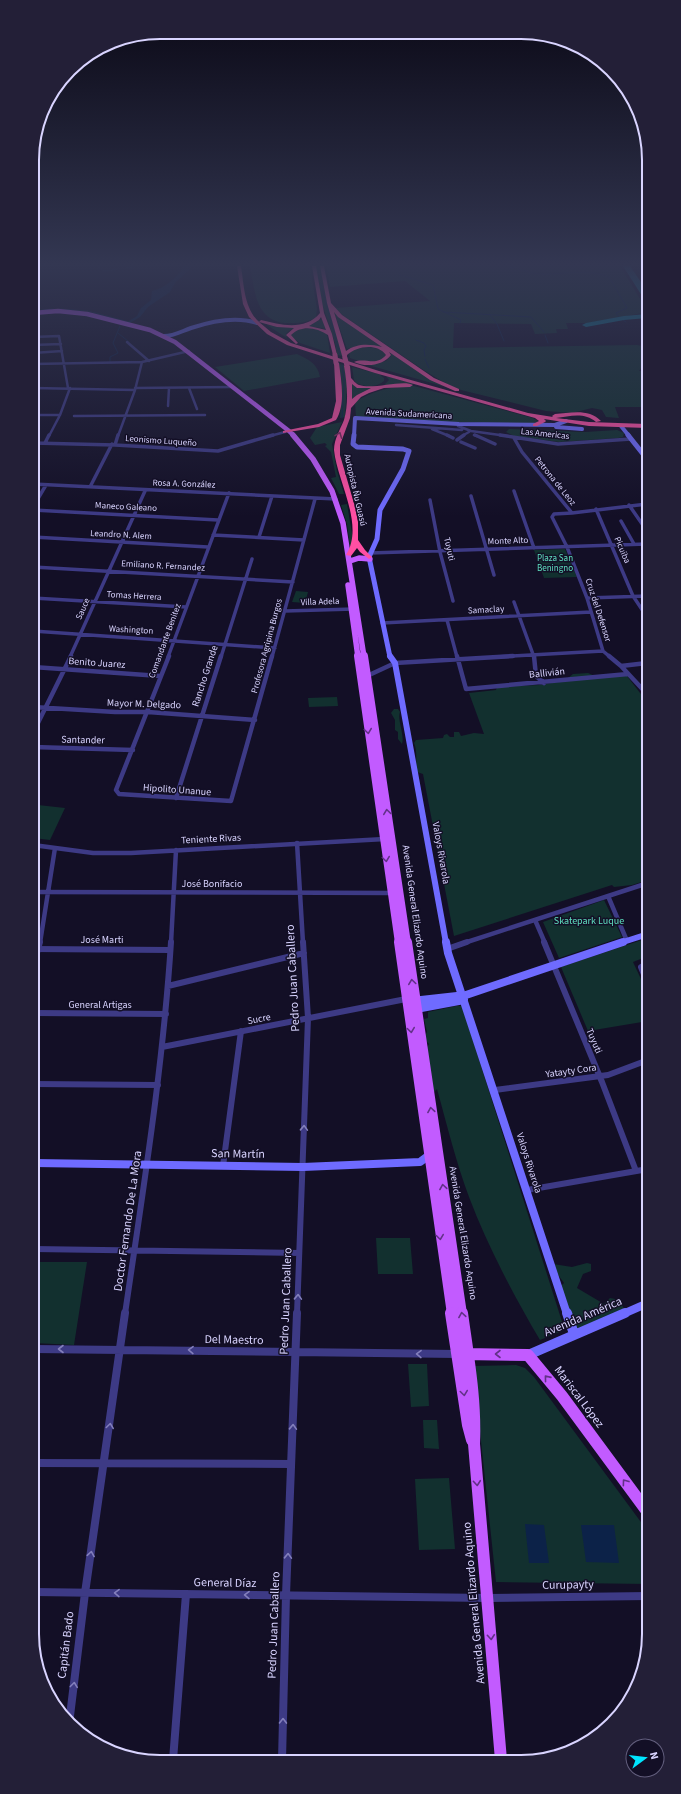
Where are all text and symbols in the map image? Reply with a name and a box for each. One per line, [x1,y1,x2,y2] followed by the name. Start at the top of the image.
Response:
[366,405,452,423] street label: Avenida Sudamericana
[520,425,570,443] street label: Las Americas
[125,432,197,450] street label: Leonismo Luqueño
[335,432,343,439] one-way arrow
[340,453,370,527] street label: Autopista Ñu Guasú
[531,454,579,509] street label: Petrona de Leoz
[152,476,216,492] street label: Rosa A. González
[95,499,157,515] street label: Maneco Galeano
[90,527,152,543] street label: Leandro N. Alem
[488,534,529,548] street label: Monte Alto
[611,535,633,565] street label: Picuiba
[440,536,458,562] street label: Tuyuti
[537,552,573,575] park label: Plaza San Beningno
[121,557,205,575] street label: Emiliano R. Fernandez
[582,577,615,644] street label: Cruz del Defensor
[106,588,162,604] street label: Tomas Herrera
[300,595,340,609] street label: Villa Adela
[72,596,94,622] street label: Sauce
[248,597,286,695] street label: Profesora Agripina Burgos
[145,602,185,680] street label: Comandante Benitez
[467,603,505,617] street label: Samaclay
[108,622,154,638] street label: Washington
[188,643,222,709] street label: Rancho Grande
[68,654,126,672] street label: Benito Juarez
[528,664,566,682] street label: Ballivián
[107,696,181,712] street label: Mayor M. Delgado
[363,728,372,734] one-way arrow
[61,733,105,747] street label: Santander
[142,781,212,799] street label: Hipolito Unanue
[383,808,392,815] one-way arrow
[429,821,453,885] street label: Valoys Rivarola
[181,830,241,848] street label: Teniente Rivas
[399,844,431,980] street label: Avenida General Elizardo Aquino
[381,856,390,862] one-way arrow
[182,877,242,891] street label: José Bonifacio
[554,914,624,928] park label: Skatepark Luque
[282,924,304,1032] street label: Pedro Juan Caballero
[81,933,123,947] street label: José Marti
[408,979,417,985] one-way arrow
[68,998,132,1012] street label: General Artigas
[246,1010,272,1028] street label: Sucre
[582,1026,606,1056] street label: Tuyuti
[406,1027,415,1033] one-way arrow
[544,1060,597,1082] street label: Yatayty Cora
[427,1107,436,1113] one-way arrow
[300,1125,309,1131] one-way arrow
[513,1131,545,1195] street label: Valoys Rivarola
[211,1145,265,1163] street label: San Martín
[110,1150,146,1292] street label: Doctor Fernando De La Mora
[446,1165,480,1301] street label: Avenida General Elizardo Aquino
[439,1184,448,1190] one-way arrow
[435,1234,444,1240] one-way arrow
[276,1247,296,1355] street label: Pedro Juan Caballero
[541,1293,625,1341] street label: Avenida América
[293,1294,302,1300] one-way arrow
[458,1312,467,1318] one-way arrow
[204,1331,264,1349] street label: Del Maestro
[58,1345,64,1353] one-way arrow
[188,1346,194,1354] one-way arrow
[416,1350,422,1358] one-way arrow
[495,1350,501,1358] one-way arrow
[550,1362,608,1432] street label: Mariscal López
[545,1376,552,1383] one-way arrow
[459,1390,468,1396] one-way arrow
[105,1423,114,1429] one-way arrow
[289,1424,297,1430] one-way arrow
[473,1480,482,1486] one-way arrow
[623,1480,630,1487] one-way arrow
[458,1521,490,1685] street label: Avenida General Elizardo Aquino
[86,1551,95,1558] one-way arrow
[283,1553,292,1559] one-way arrow
[264,1571,284,1679] street label: Pedro Juan Caballero
[193,1574,257,1592] street label: General Díaz
[542,1576,594,1594] street label: Curupayty
[114,1589,120,1597] one-way arrow
[244,1591,250,1599] one-way arrow
[53,1610,79,1680] street label: Capitán Bado
[486,1634,495,1640] one-way arrow
[69,1682,78,1688] one-way arrow
[279,1718,287,1724] one-way arrow
[625,1738,665,1778] north arrow
[646,1750,662,1761] text: N

